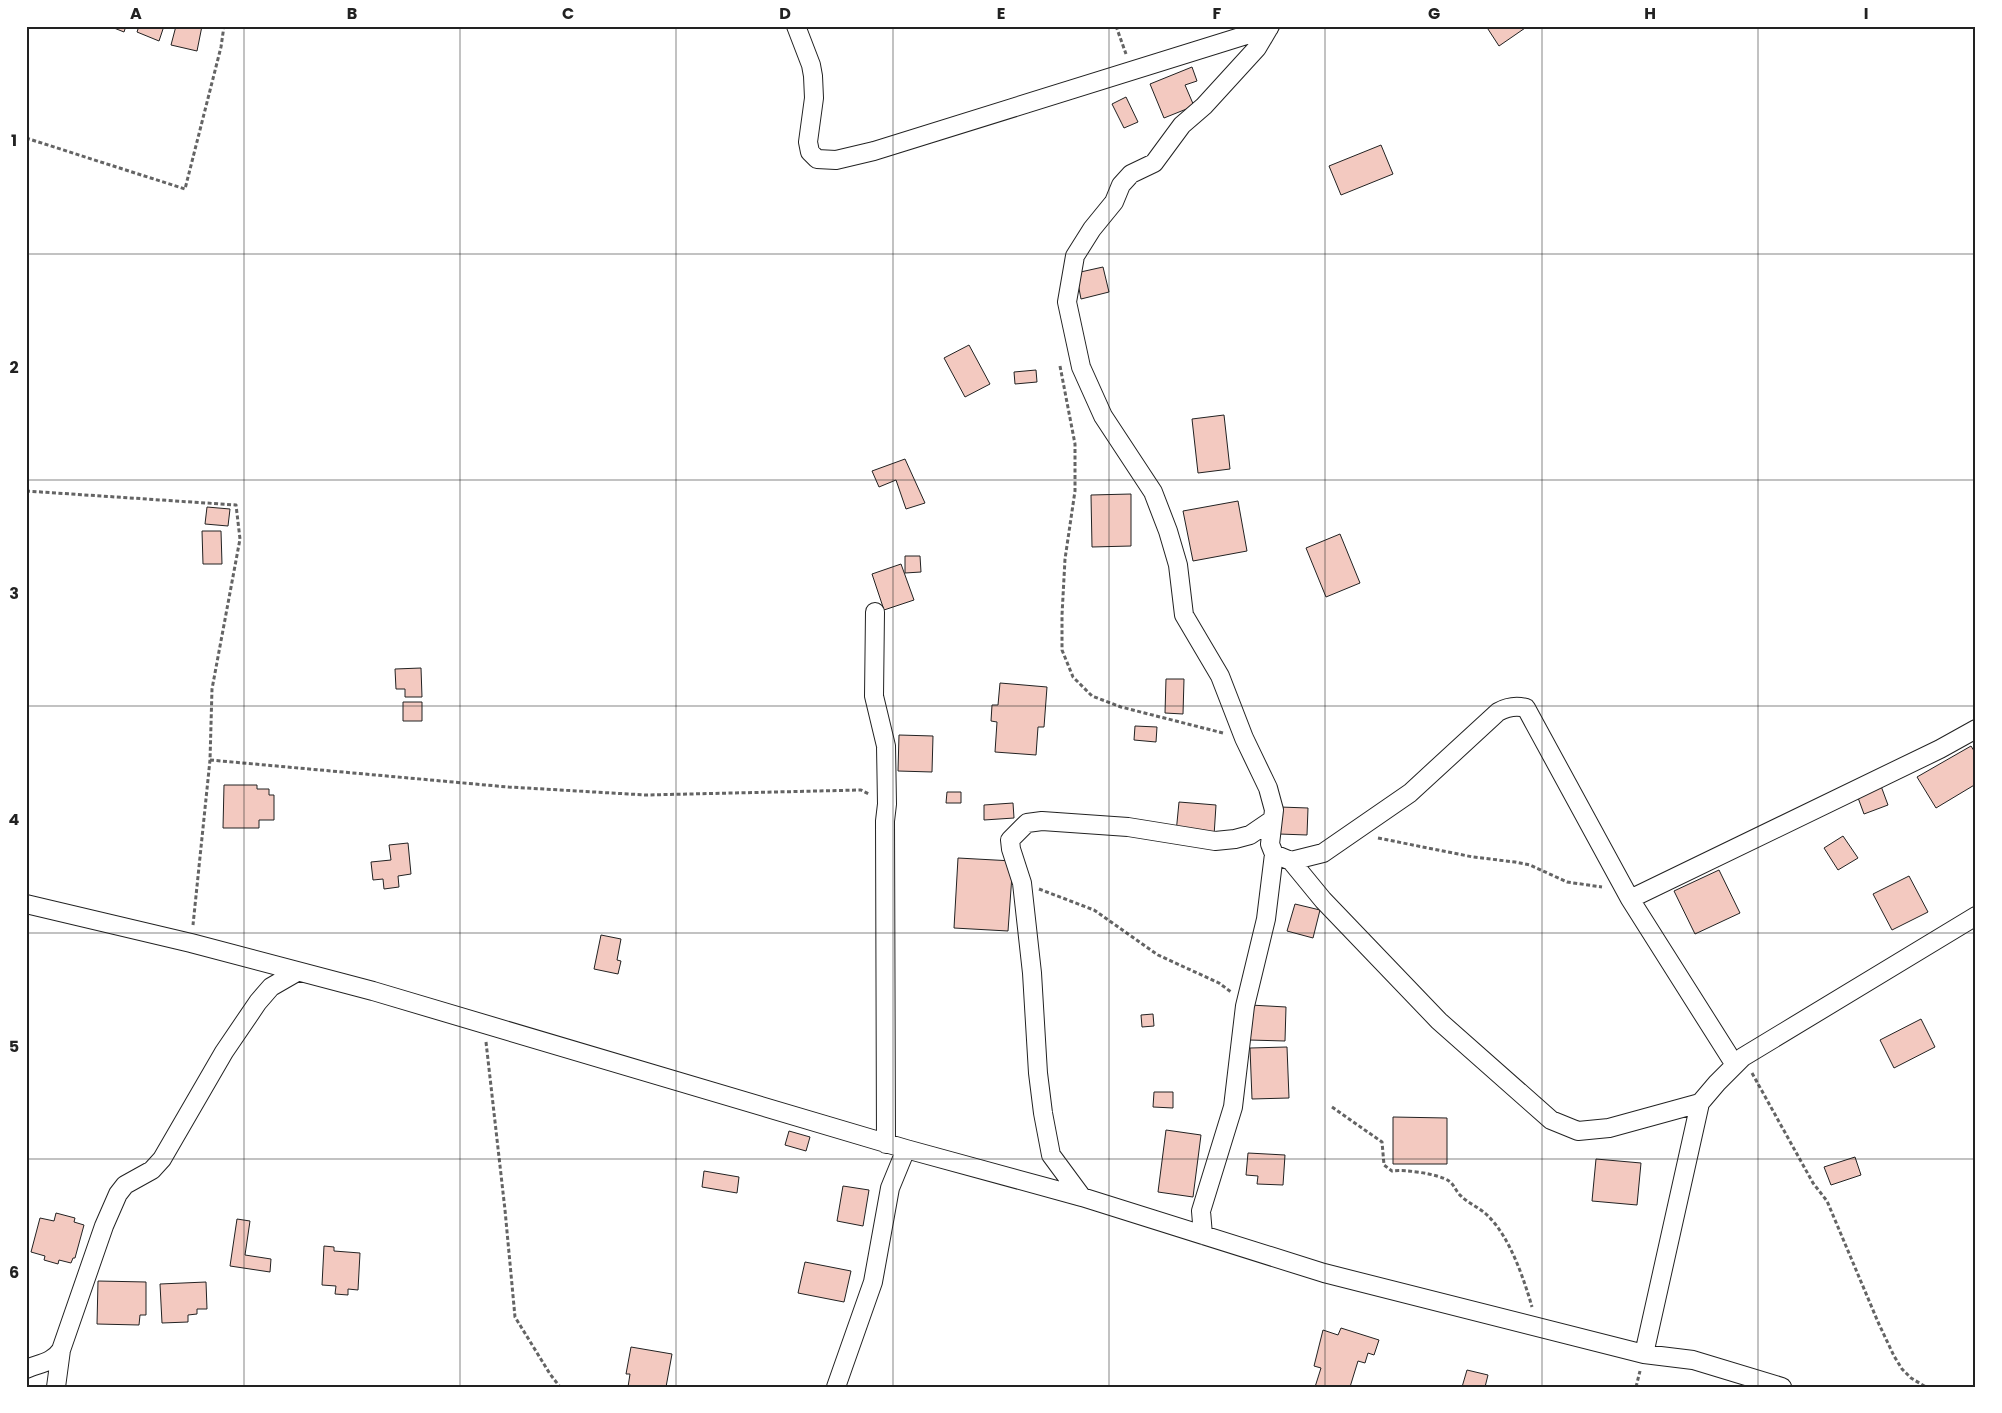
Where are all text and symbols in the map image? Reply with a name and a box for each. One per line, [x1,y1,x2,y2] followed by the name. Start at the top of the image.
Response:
[130,2,142,25] text: A
[347,2,357,25] text: B
[562,2,574,25] text: C
[779,2,791,25] text: D
[997,2,1005,25] text: E
[1213,2,1222,25] text: F
[1428,2,1440,25] text: G
[1644,2,1656,25] text: H
[1864,2,1868,25] text: I
[11,129,17,152] text: 1
[9,356,19,379] text: 2
[9,582,19,605] text: 3
[9,808,20,831] text: 4
[9,1035,19,1058] text: 5
[9,1261,19,1284] text: 6

